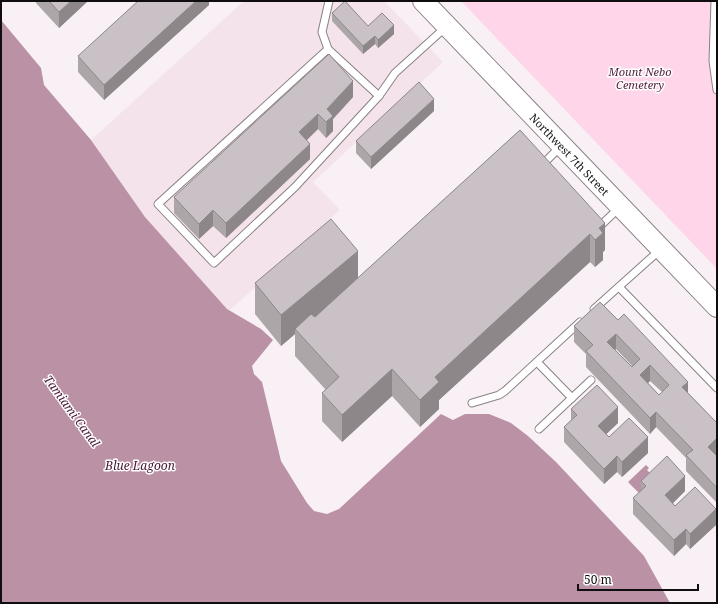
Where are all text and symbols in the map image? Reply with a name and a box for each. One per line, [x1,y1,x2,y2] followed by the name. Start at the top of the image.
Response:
[607,64,672,92] park label: Mount Nebo Cemetery
[527,110,613,198] street label: Northwest 7th Street
[40,372,104,451] water label: Tamiami Canal
[104,457,175,474] water label: Blue Lagoon
[578,566,698,592] scale bar
[584,571,612,588] text: 50 m

